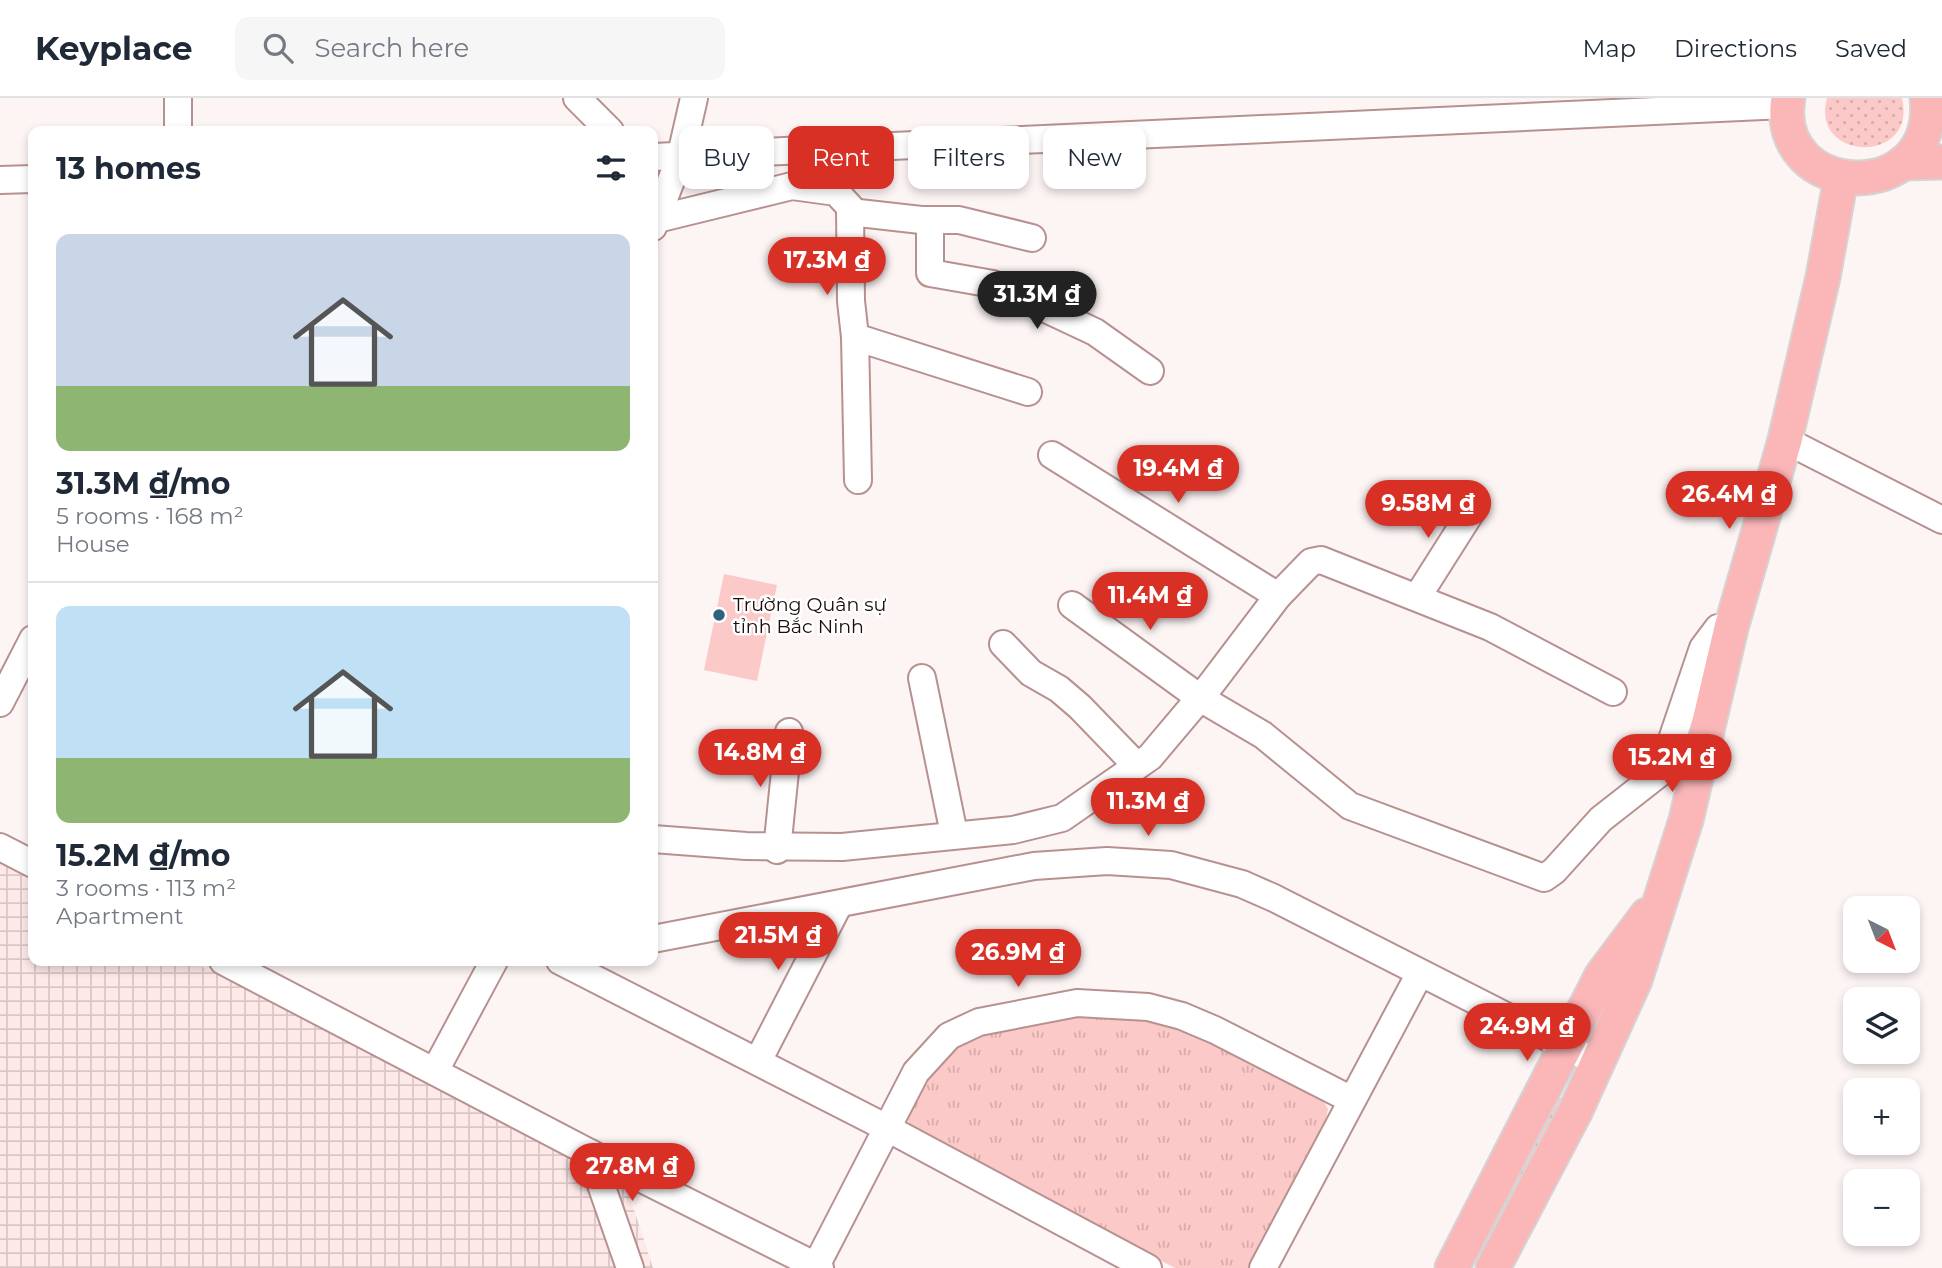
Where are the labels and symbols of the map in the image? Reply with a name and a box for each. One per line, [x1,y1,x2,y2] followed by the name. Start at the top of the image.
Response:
[762,238,892,297] pin: 17.3M ₫
[972,272,1102,331] pin: 31.3M ₫
[1113,446,1243,505] pin: 19.4M ₫
[1664,472,1794,531] pin: 26.4M ₫
[1363,480,1493,540] pin: 9.58M ₫
[1085,573,1215,632] pin: 11.4M ₫
[733,593,887,638] place label: Trường Quân sự tỉnh Bắc Ninh
[711,607,727,623] marker: Trường Quân sự tỉnh Bắc Ninh
[695,730,825,789] pin: 14.8M ₫
[1607,734,1737,794] pin: 15.2M ₫
[1083,778,1213,838] pin: 11.3M ₫
[1843,896,1920,973] north arrow
[713,912,843,972] pin: 21.5M ₫
[953,930,1083,989] pin: 26.9M ₫
[1462,1004,1592,1063] pin: 24.9M ₫
[567,1144,697,1203] pin: 27.8M ₫

